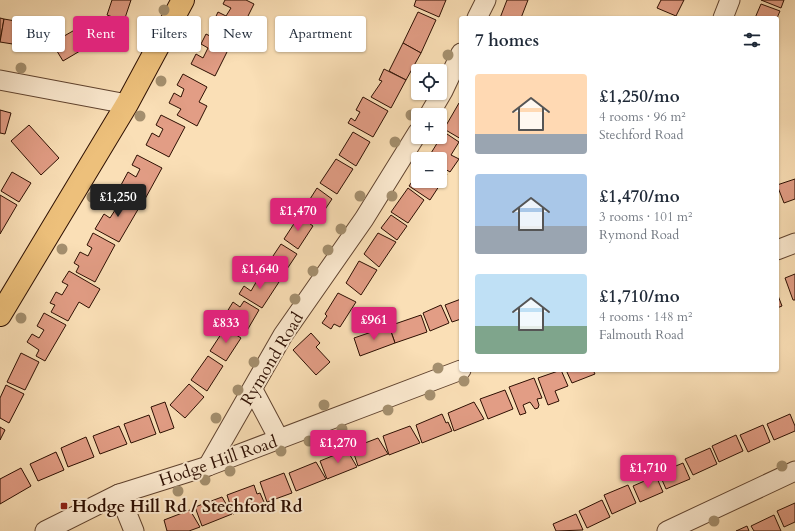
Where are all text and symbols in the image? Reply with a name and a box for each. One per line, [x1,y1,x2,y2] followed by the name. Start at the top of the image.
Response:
[12,16,65,52] chip: Buy
[73,16,129,52] chip: Rent
[137,16,201,52] chip: Filters
[209,16,267,52] chip: New
[275,16,366,52] chip: Apartment
[475,29,539,52] text: 7 homes
[741,29,763,51] icon: filters
[411,64,447,188] map controls
[411,64,447,100] button: locate
[599,85,680,108] text: £1,250/mo
[507,90,555,138] icon: home
[411,108,447,144] button: +
[599,108,686,126] text: 4 rooms · 96 m²
[599,126,683,144] text: Stechford Road
[411,152,447,188] button: −
[85,184,151,218] pin: £1,250
[599,185,680,208] text: £1,470/mo
[99,188,137,206] text: £1,250
[507,190,555,238] icon: home
[265,198,331,232] pin: £1,470
[279,202,317,220] text: £1,470
[599,208,692,226] text: 3 rooms · 101 m²
[599,226,679,244] text: Rymond Road
[227,256,293,290] pin: £1,640
[241,260,279,278] text: £1,640
[599,285,680,308] text: £1,710/mo
[507,290,555,338] icon: home
[350,307,398,341] pin: £961
[235,308,309,410] street label: Rymond Road
[599,308,692,326] text: 4 rooms · 148 m²
[202,310,250,344] pin: £833
[360,311,388,329] text: £961
[212,314,240,332] text: £833
[599,326,684,344] text: Falmouth Road
[156,430,280,492] street label: Hodge Hill Road
[305,430,371,464] pin: £1,270
[319,434,357,452] text: £1,270
[615,455,681,489] pin: £1,710
[629,459,667,477] text: £1,710
[72,495,303,518] place label: Hodge Hill Rd / Stechford Rd
[59,501,69,511] marker: Hodge Hill Rd / Stechford Rd

